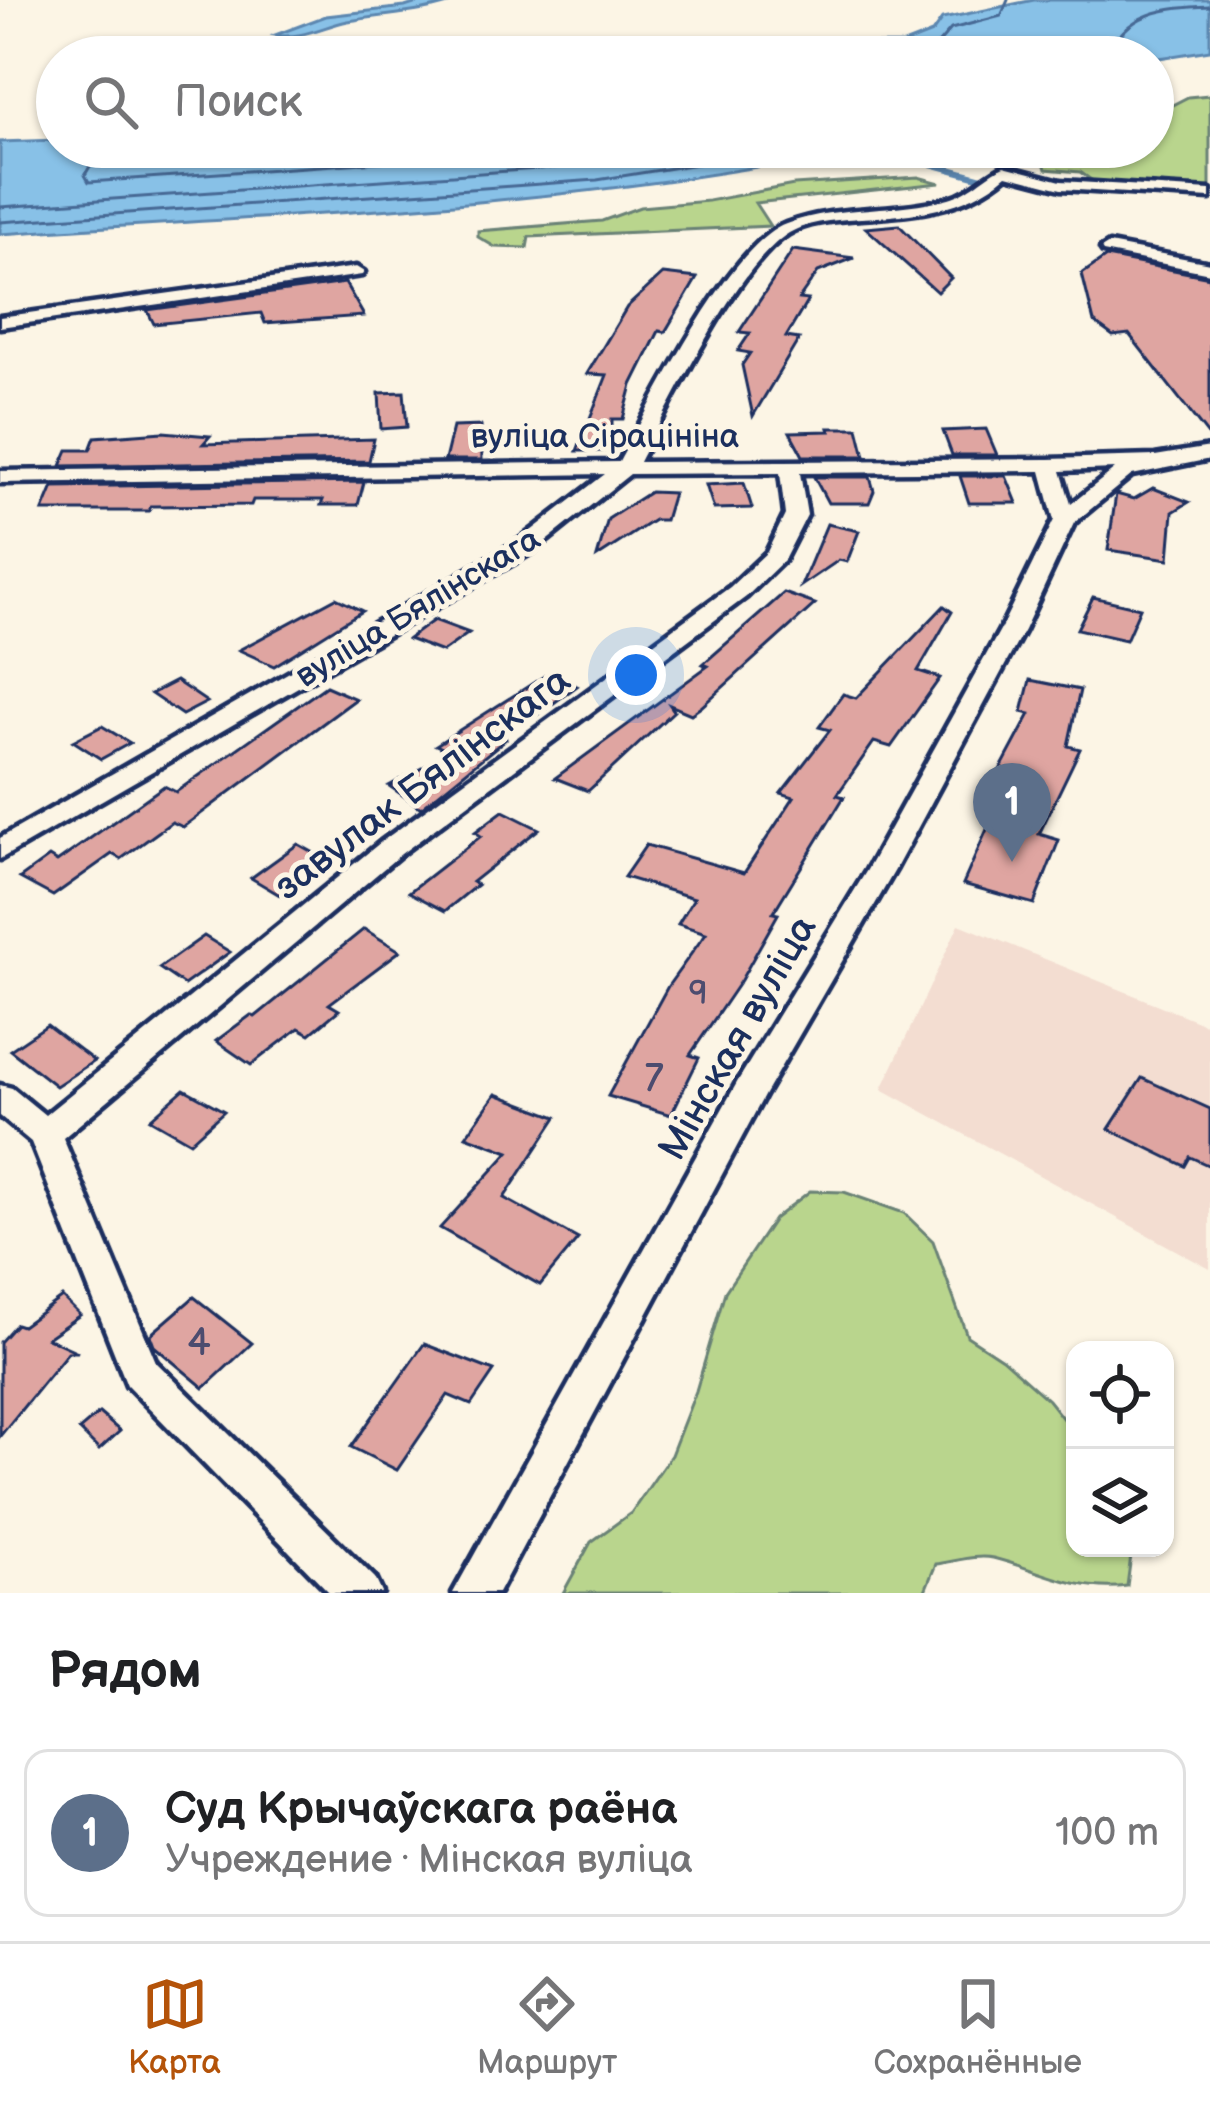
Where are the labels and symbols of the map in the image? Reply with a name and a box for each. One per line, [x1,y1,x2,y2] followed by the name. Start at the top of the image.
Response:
[471,417,739,457] street label: вуліца Сірацініна
[288,519,548,697] street label: вуліца Бялінскага
[606,645,666,705] your location
[265,657,580,911] street label: завулак Бялінскага
[973,763,1051,862] pin: 1
[649,907,827,1169] street label: Мінская вуліца
[688,974,708,1014] house number: 9
[644,1056,664,1103] house number: 7
[187,1320,211,1367] house number: 4

